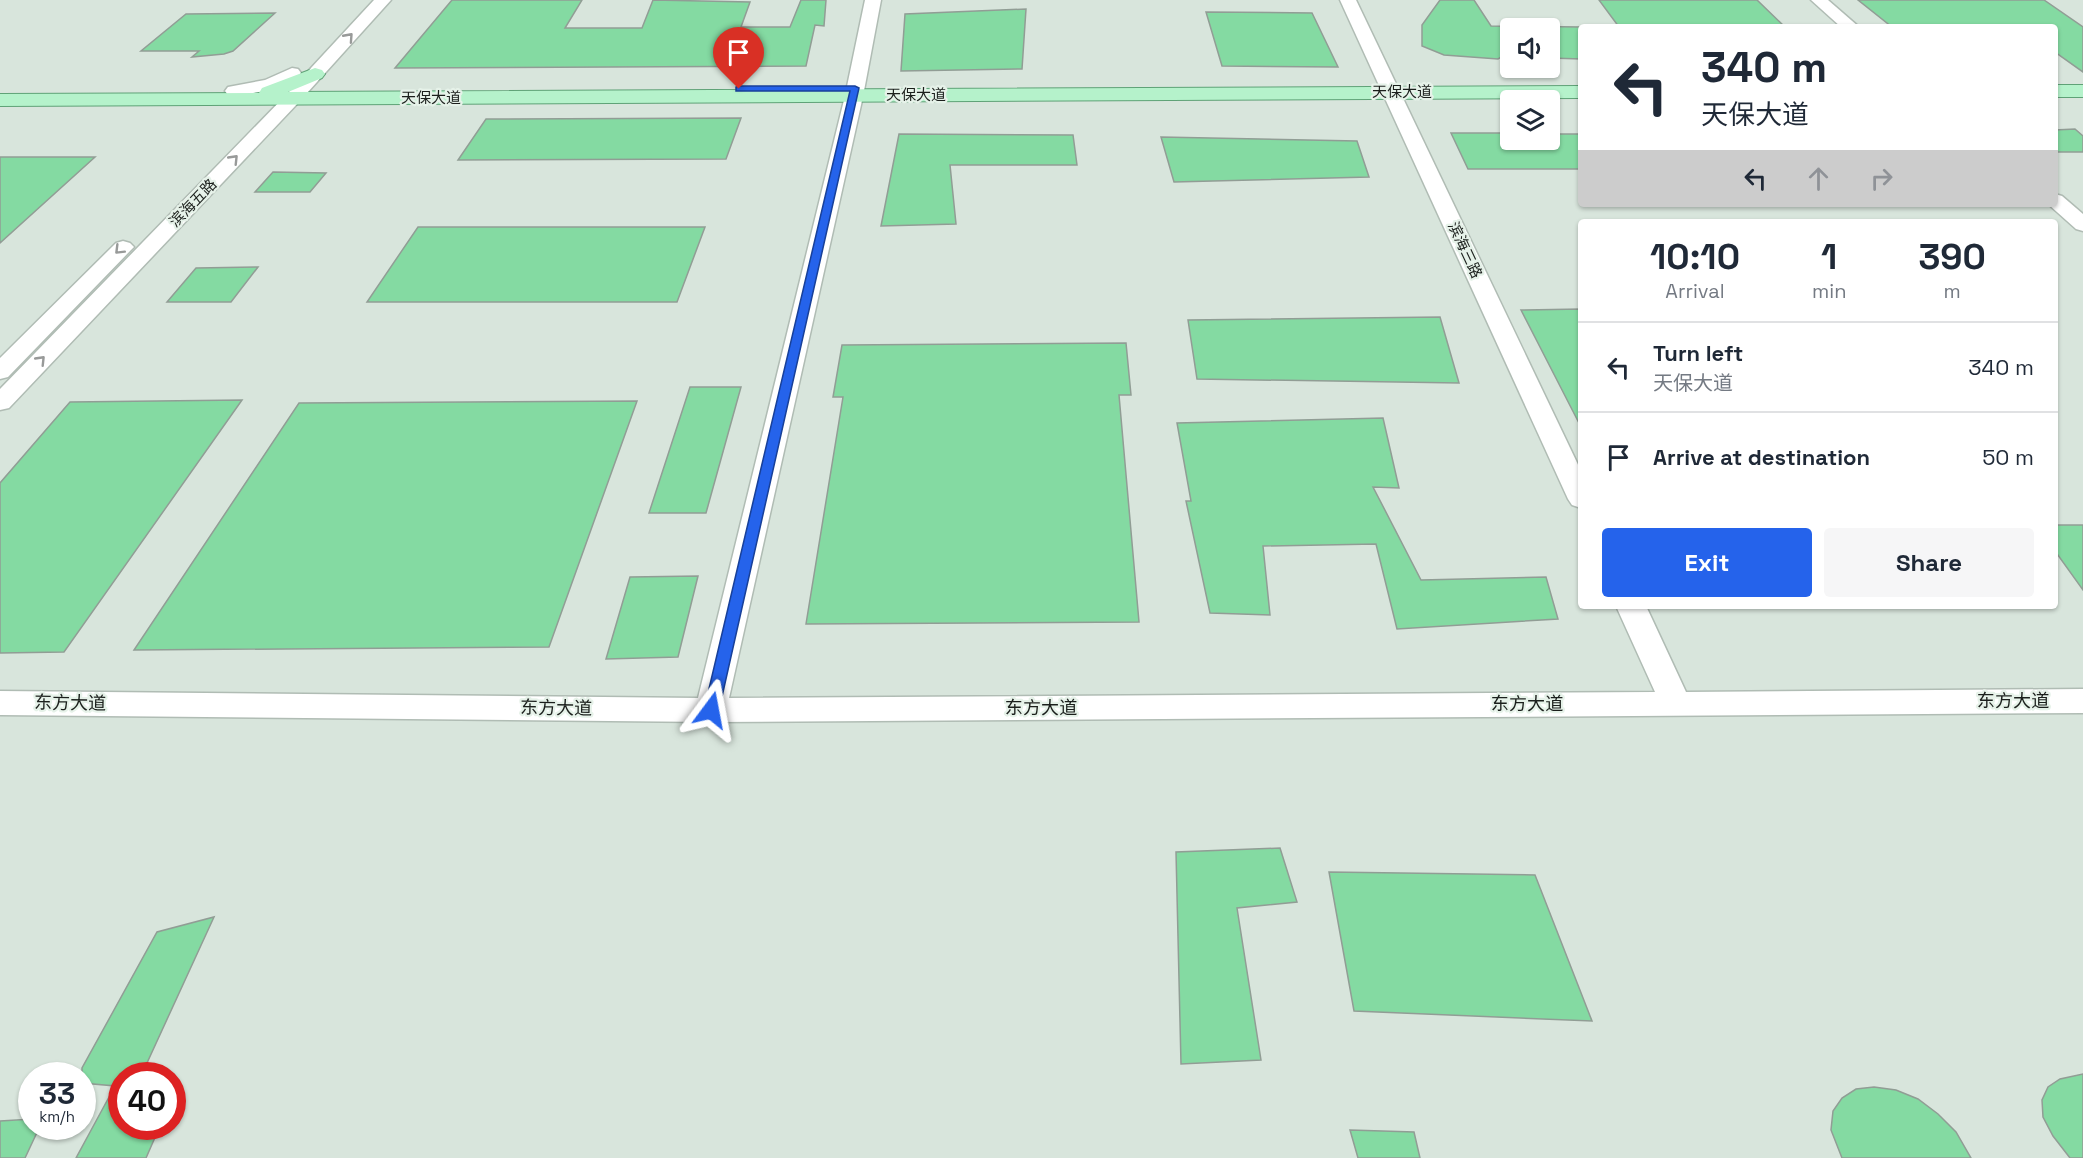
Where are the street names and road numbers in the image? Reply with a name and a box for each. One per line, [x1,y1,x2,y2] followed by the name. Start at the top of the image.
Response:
[1372,82,1432,101] street label: 天保大道
[886,85,946,104] street label: 天保大道
[401,88,461,107] street label: 天保大道
[165,174,220,231] street label: 滨海五路
[1444,219,1487,281] street label: 滨海三路
[1977,689,2049,712] street label: 东方大道
[34,690,106,715] street label: 东方大道
[1491,692,1563,715] street label: 东方大道
[520,695,592,720] street label: 东方大道
[1005,696,1077,719] street label: 东方大道

